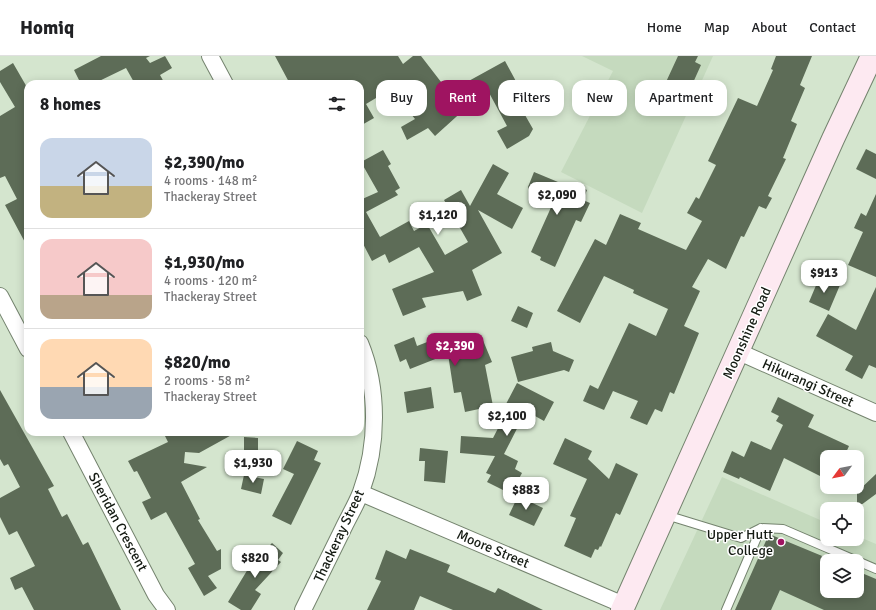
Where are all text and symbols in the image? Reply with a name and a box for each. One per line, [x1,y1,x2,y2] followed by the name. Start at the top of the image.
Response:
[20,16,74,40] text: Homiq
[647,19,682,36] text: Home
[704,19,729,36] text: Map
[751,19,787,36] text: About
[809,19,856,36] text: Contact
[376,80,427,116] chip: Buy
[435,80,490,116] chip: Rent
[498,80,564,116] chip: Filters
[572,80,627,116] chip: New
[635,80,727,116] chip: Apartment
[326,93,348,115] icon: filters
[40,94,101,115] text: 8 homes
[164,152,244,173] text: $2,390/mo
[72,154,120,202] icon: home
[164,173,257,189] text: 4 rooms · 148 m²
[524,182,590,216] pin: $2,090
[538,187,576,203] text: $2,090
[164,189,257,205] text: Thackeray Street
[405,202,471,236] pin: $1,120
[419,207,457,223] text: $1,120
[164,252,244,273] text: $1,930/mo
[72,255,120,303] icon: home
[800,260,848,294] pin: $913
[810,265,838,281] text: $913
[164,273,257,289] text: 4 rooms · 120 m²
[719,284,775,382] street label: Moonshine Road
[164,289,257,305] text: Thackeray Street
[422,333,488,367] pin: $2,390
[436,338,474,354] text: $2,390
[164,352,230,373] text: $820/mo
[72,355,120,403] icon: home
[760,355,856,411] street label: Hikurangi Street
[164,373,250,389] text: 2 rooms · 58 m²
[164,389,257,405] text: Thackeray Street
[474,403,540,437] pin: $2,100
[488,408,526,424] text: $2,100
[220,450,286,484] pin: $1,930
[820,450,864,494] north arrow
[820,450,864,598] map controls
[234,455,272,471] text: $1,930
[85,470,151,574] street label: Sheridan Crescent
[502,477,550,511] pin: $883
[512,482,540,498] text: $883
[310,487,368,585] street label: Thackeray Street
[820,502,864,546] button: locate
[454,526,532,572] street label: Moore Street
[707,526,773,559] place label: Upper Hutt College
[776,537,786,547] marker: Upper Hutt College
[231,545,279,579] pin: $820
[241,550,269,566] text: $820
[820,554,864,598] button: layers

